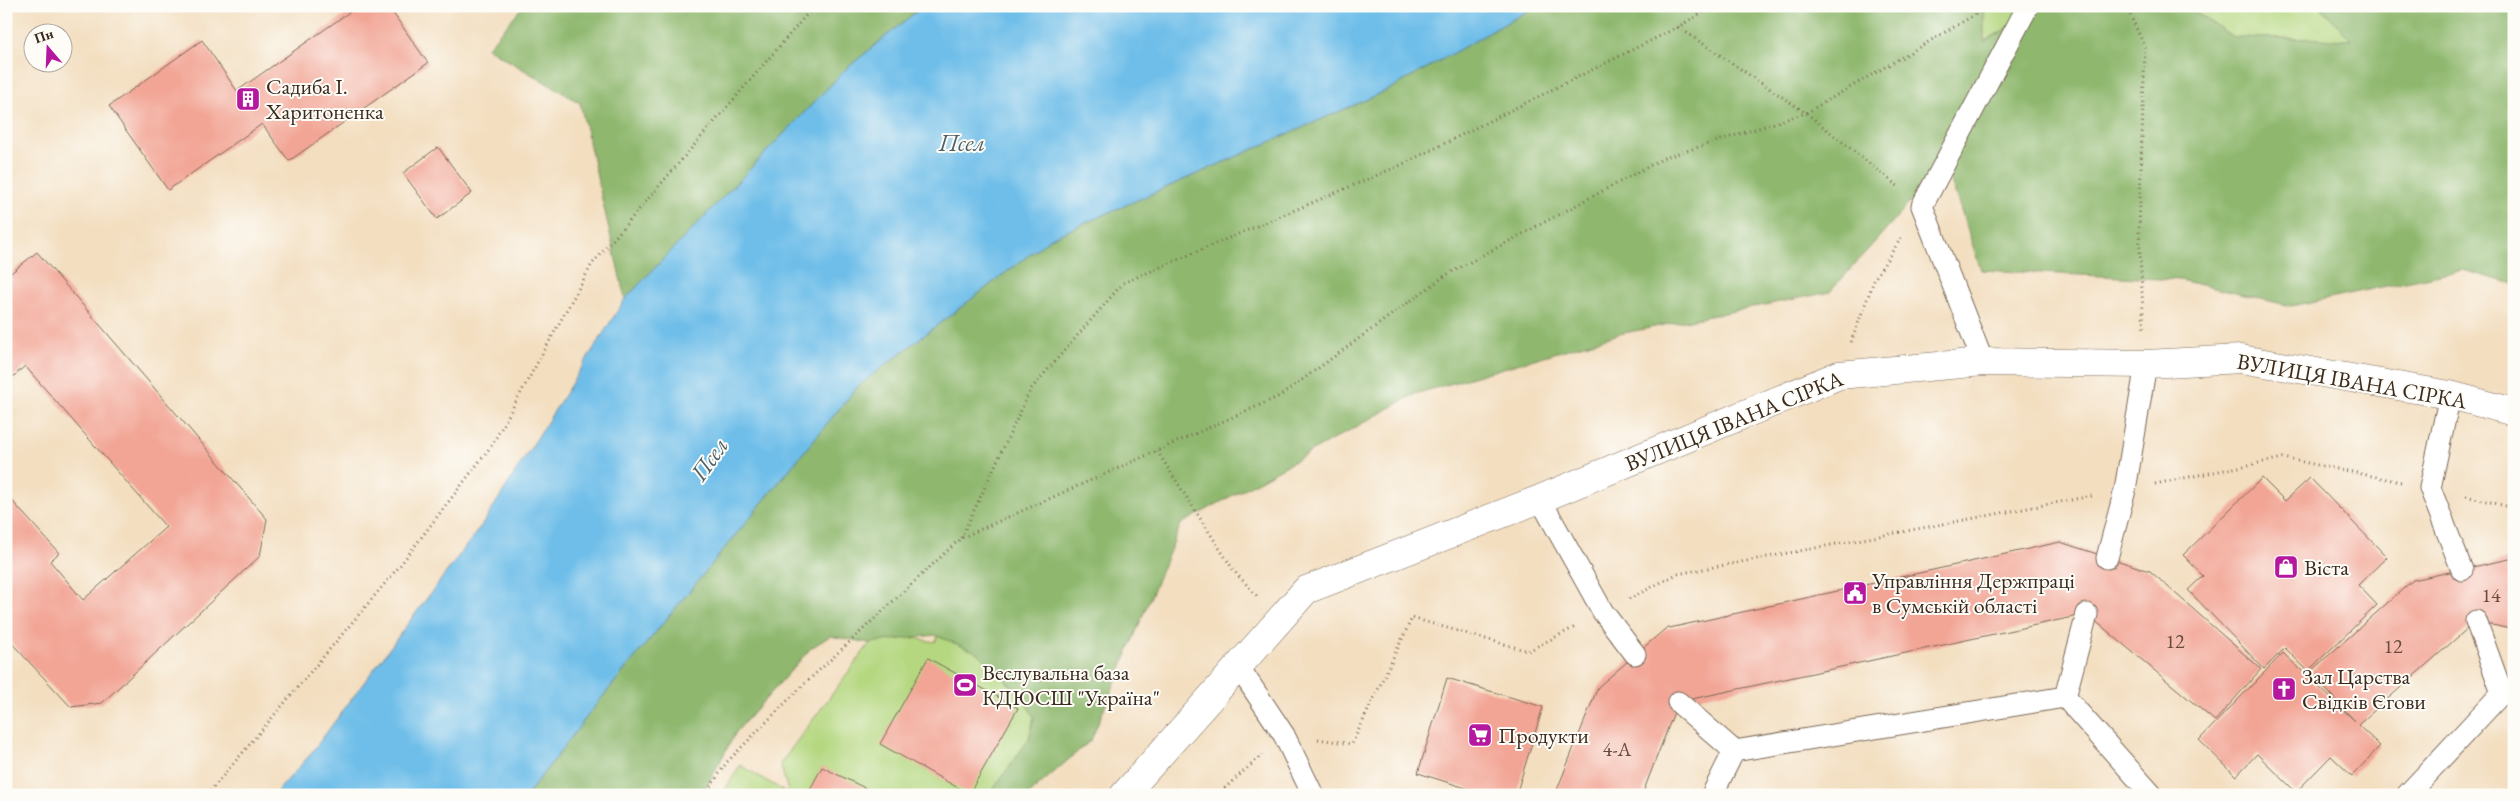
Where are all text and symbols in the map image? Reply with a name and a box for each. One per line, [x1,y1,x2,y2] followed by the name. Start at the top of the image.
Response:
[22,22,72,72] north arrow
[32,24,56,47] text: Пн
[265,72,384,126] place label: Садиба І. Харитоненка
[235,86,261,112] building icon: Садиба І. Харитоненка
[938,127,985,158] water label: Псел
[2235,347,2470,416] street label: ВУЛИЦЯ ІВАНА СІРКА
[1621,364,1848,478] street label: ВУЛИЦЯ ІВАНА СІРКА
[682,431,735,488] water label: Псел
[2304,553,2349,582] place label: Віста
[2273,554,2299,580] shop icon: Віста
[1871,566,2075,620] place label: Управління Держпраці в Сумській області
[1842,580,1868,606] public building icon: Управління Держпраці в Сумській області
[2481,582,2501,608] house number: 14
[2165,628,2185,654] house number: 12
[2383,633,2403,659] house number: 12
[982,658,1160,712] place label: Веслувальна база КДЮСШ "Україна"
[2302,662,2426,716] place label: Зал Царства Свідків Єгови
[952,672,978,698] sports icon: Веслувальна база КДЮСШ "Україна"
[2271,676,2297,702] church icon: Зал Царства Свідків Єгови
[1498,721,1589,750] place label: Продукти
[1467,722,1493,748] supermarket icon: Продукти
[1603,736,1632,762] house number: 4-А

